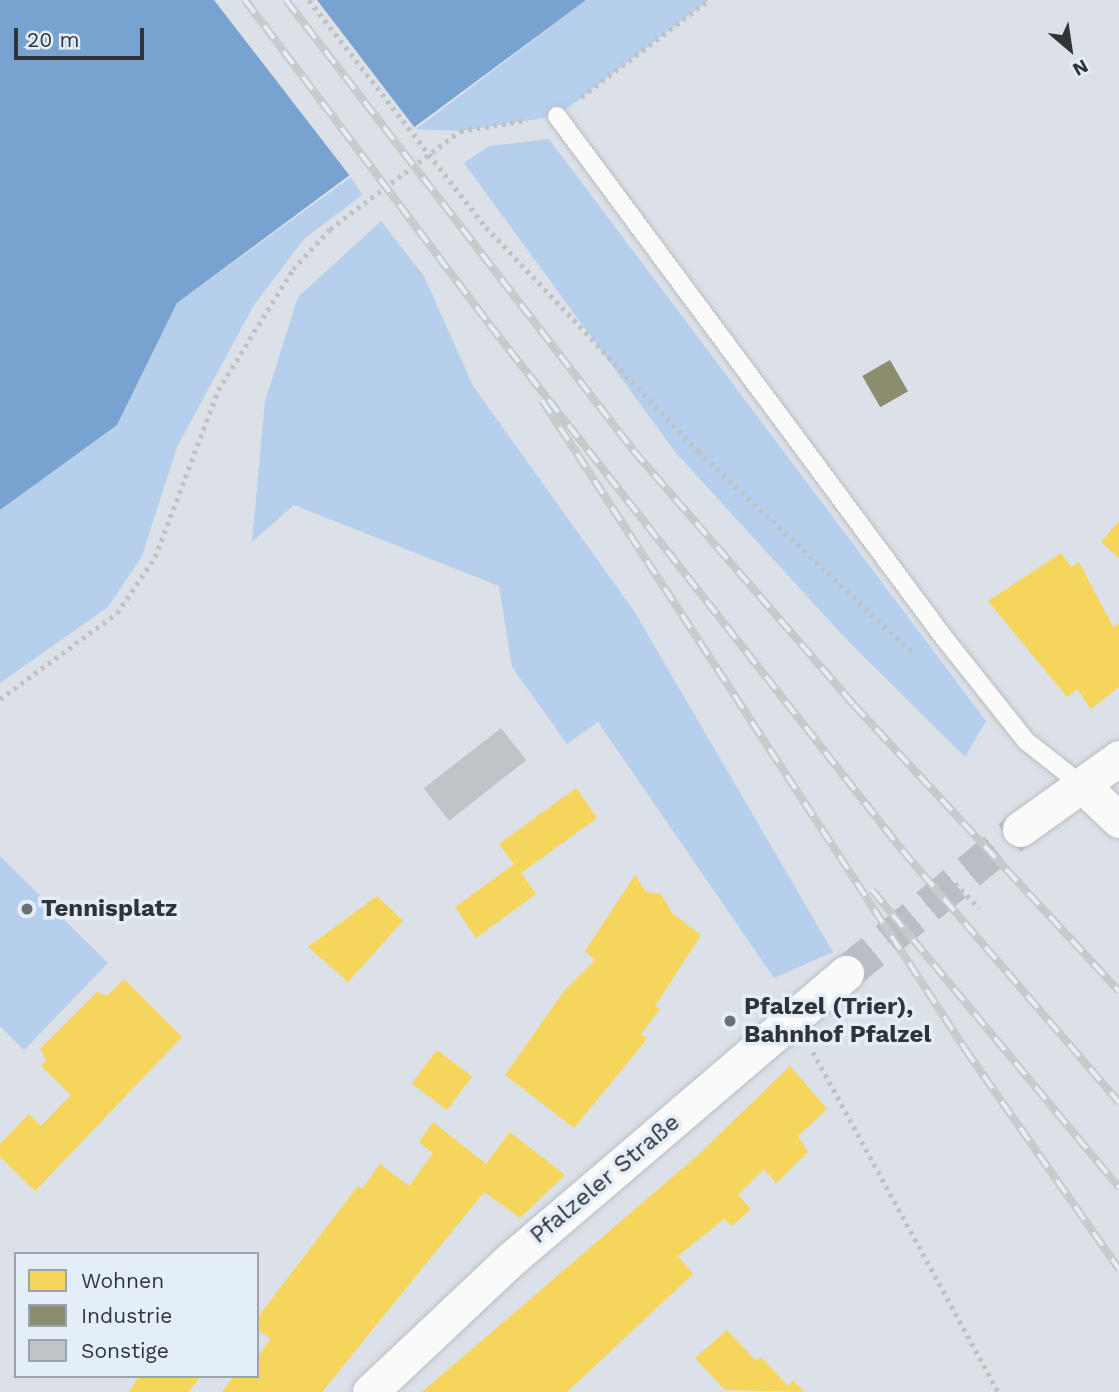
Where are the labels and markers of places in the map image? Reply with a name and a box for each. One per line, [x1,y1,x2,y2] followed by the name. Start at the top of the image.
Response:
[41,895,177,923] place label: Tennisplatz
[19,901,35,917] marker: Tennisplatz
[744,993,932,1049] place label: Pfalzel (Trier), Bahnhof Pfalzel
[722,1013,738,1029] marker: Pfalzel (Trier), Bahnhof Pfalzel

